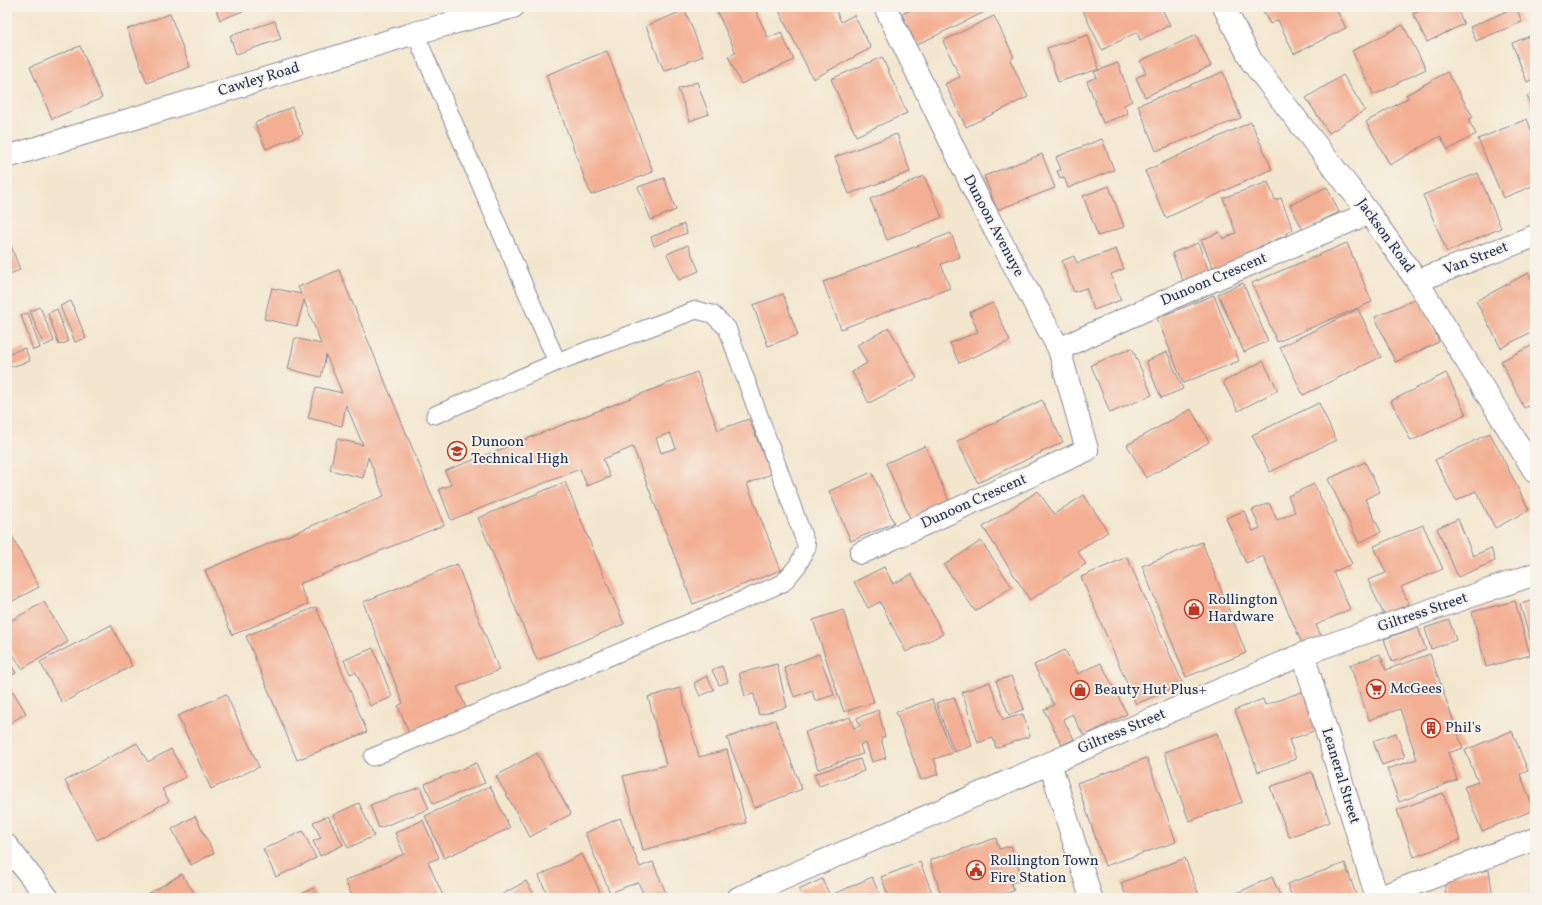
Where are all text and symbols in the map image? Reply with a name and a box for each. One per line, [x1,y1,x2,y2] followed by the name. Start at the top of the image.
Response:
[216,58,302,102] street label: Cawley Road
[957,171,1029,281] street label: Dunoon Avenuye
[1351,195,1419,277] street label: Jackson Road
[1441,237,1511,281] street label: Van Street
[1157,248,1271,312] street label: Dunoon Crescent
[471,432,569,470] place label: Dunoon Technical High
[446,440,468,462] school or university icon: Dunoon Technical High
[918,469,1030,535] street label: Dunoon Crescent
[1375,588,1471,638] street label: Giltress Street
[1208,590,1278,628] place label: Rollington Hardware
[1183,598,1205,620] shop icon: Rollington Hardware
[1365,678,1387,700] supermarket icon: McGees
[1069,679,1091,701] shop icon: Beauty Hut Plus+
[1390,679,1442,700] place label: McGees
[1094,680,1207,701] place label: Beauty Hut Plus+
[1075,704,1169,760] street label: Giltress Street
[1420,717,1442,739] building icon: Phil's
[1445,718,1481,739] place label: Phil's
[1315,725,1365,827] street label: Leaneral Street
[990,851,1099,889] place label: Rollington Town Fire Station
[965,859,987,881] public building icon: Rollington Town Fire Station

